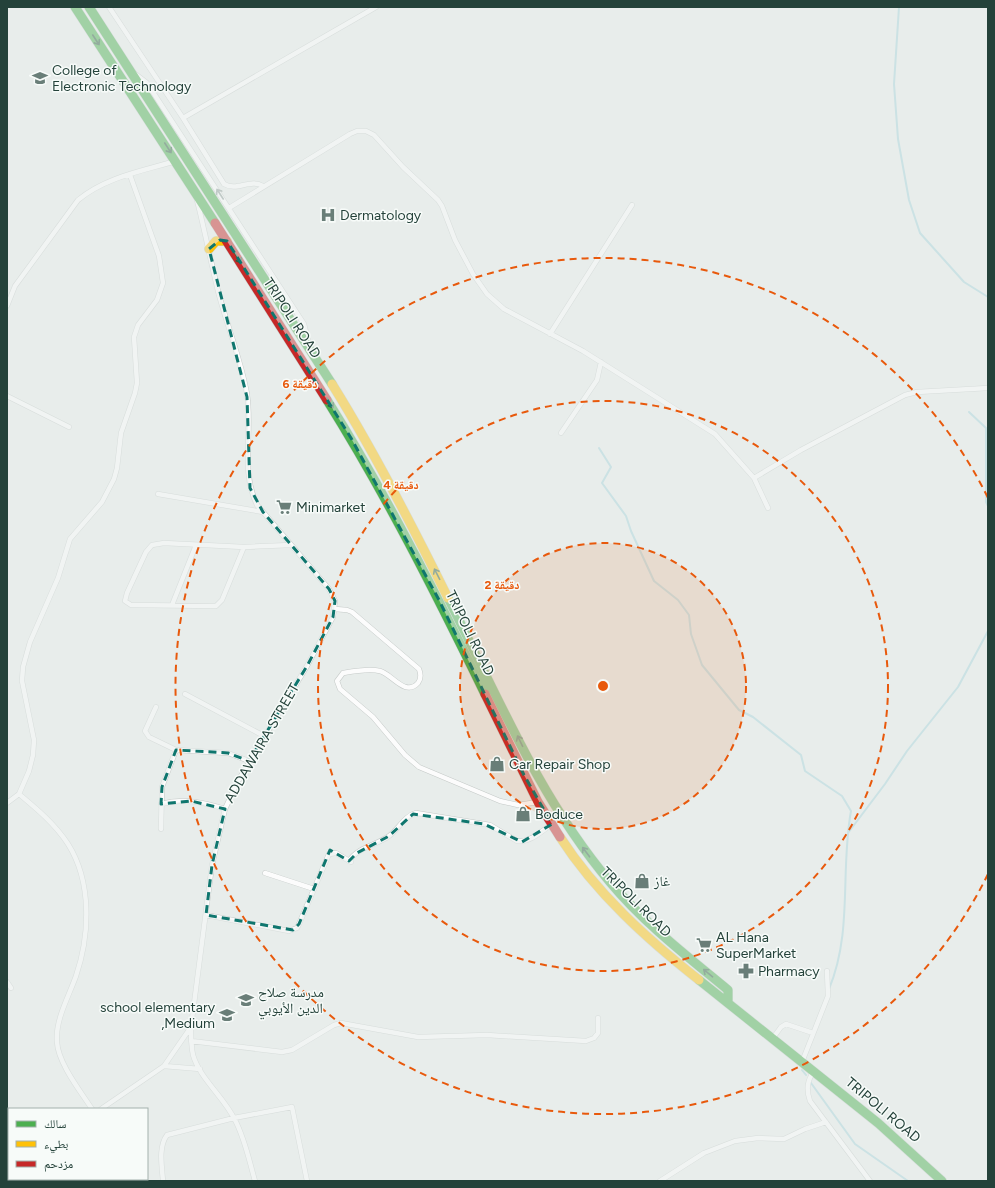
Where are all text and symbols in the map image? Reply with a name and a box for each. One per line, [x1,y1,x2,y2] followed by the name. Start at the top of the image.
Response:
[92,34,100,45] one-way arrow
[52,62,192,95] place label: College of Electronic Technology
[31,69,49,87] school or university icon: College of Electronic Technology
[163,143,172,154] one-way arrow
[216,189,224,200] one-way arrow
[319,206,337,224] hospital icon: Dermatology
[340,207,422,224] place label: Dermatology
[234,252,242,264] one-way arrow
[260,275,324,361] street label: TRIPOLI ROAD
[282,377,318,391] text: 6 دقيقة
[327,397,335,409] one-way arrow
[383,478,419,492] text: 4 دقيقة
[275,498,293,516] supermarket icon: Minimarket
[296,499,366,516] place label: Minimarket
[433,568,440,580] one-way arrow
[484,578,520,592] text: 2 دقيقة
[442,588,498,678] street label: TRIPOLI ROAD
[596,679,610,693] centre of rings
[221,680,303,806] street label: ADDAWAIRA STREET
[516,735,523,747] one-way arrow
[488,755,506,773] shop icon: Car Repair Shop
[509,756,611,773] place label: Car Repair Shop
[514,805,532,823] shop icon: Boduce
[535,806,583,823] place label: Boduce
[582,847,590,858] one-way arrow
[597,863,675,941] street label: TRIPOLI ROAD
[633,872,651,890] shop icon: غاز
[653,873,670,890] place label: غاز
[716,929,796,962] place label: AL Hana SuperMarket
[695,936,713,954] supermarket icon: AL Hana SuperMarket
[737,962,755,980] pharmacy icon: Pharmacy
[758,963,820,980] place label: Pharmacy
[703,968,713,977] one-way arrow
[258,984,324,1019] place label: مدرسة صلاح الدين الأيوبي
[237,991,255,1009] school or university icon: مدرسة صلاح الدين الأيوبي
[100,999,216,1032] place label: school elementary ,Medium
[218,1006,236,1024] school or university icon: school elementary ,Medium
[842,1074,924,1146] street label: TRIPOLI ROAD
[8,1108,148,1180] legend
[44,1117,66,1131] text: سالك
[44,1137,68,1154] text: بطيء
[44,1157,73,1172] text: مزدحم

